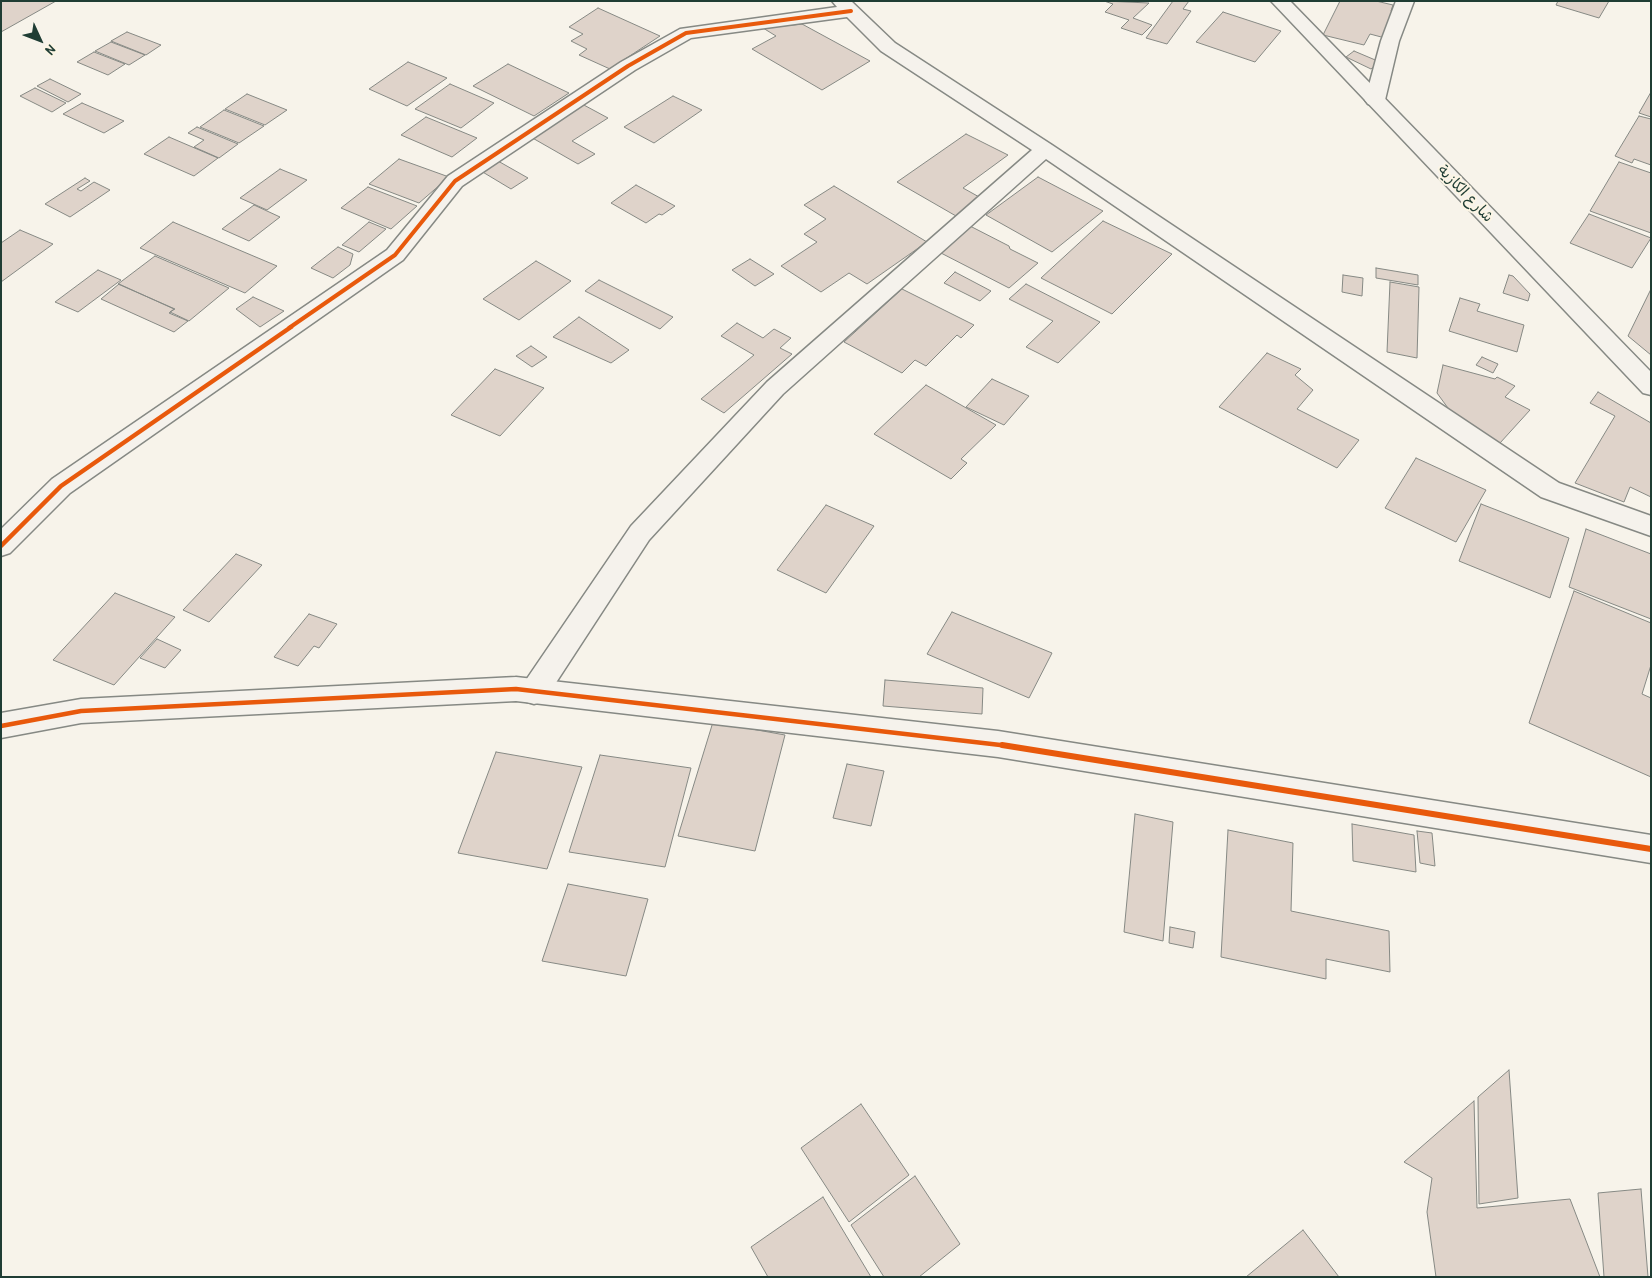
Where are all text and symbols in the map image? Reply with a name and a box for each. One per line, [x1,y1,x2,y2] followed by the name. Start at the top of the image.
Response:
[15,15,65,65] north arrow
[42,41,61,60] text: N
[1433,162,1497,226] street label: شارع الكازية

